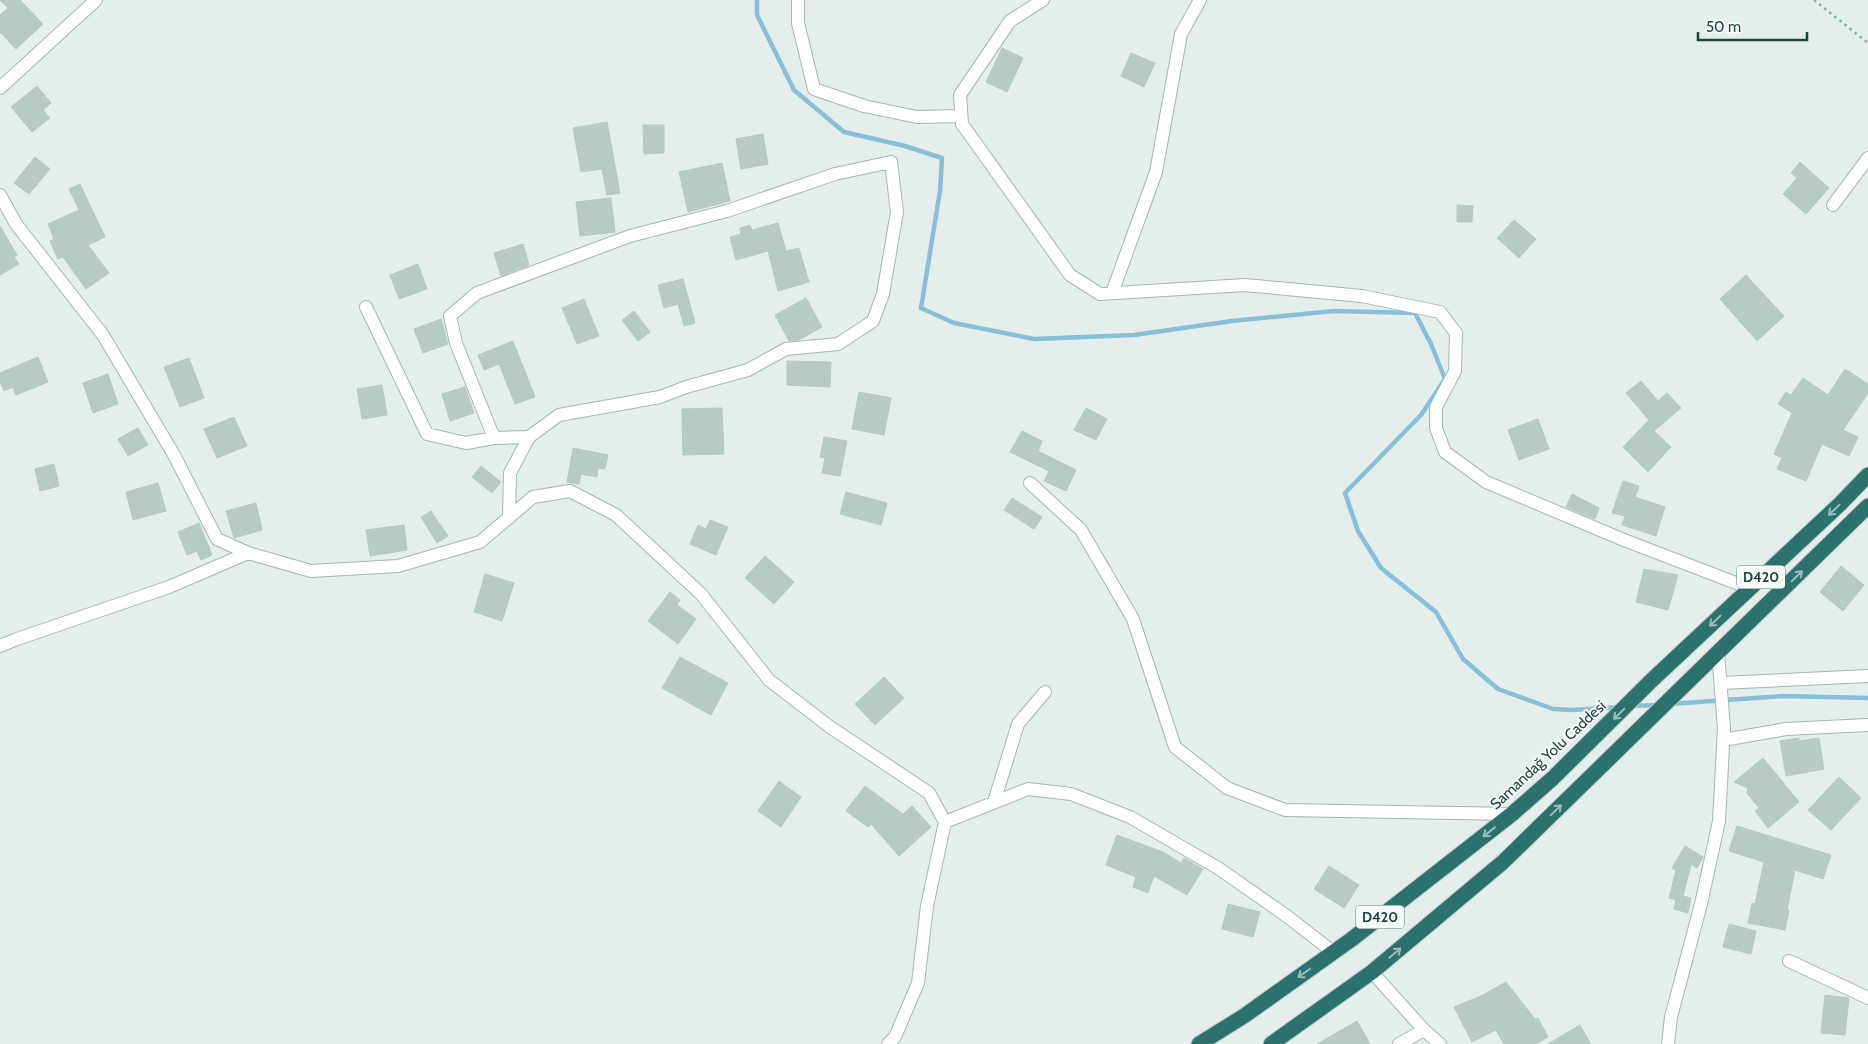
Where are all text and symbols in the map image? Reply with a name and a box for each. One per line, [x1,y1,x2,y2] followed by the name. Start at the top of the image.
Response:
[1698,10,1807,42] scale bar
[1706,18,1741,36] text: 50 m
[1827,504,1840,516] one-way arrow
[1737,566,1785,588] road number: D420
[1790,570,1803,582] one-way arrow
[1709,615,1721,627] one-way arrow
[1486,697,1610,813] street label: Samandağ Yolu Caddesi
[1613,707,1625,719] one-way arrow
[1550,804,1562,817] one-way arrow
[1482,827,1496,837] one-way arrow
[1356,906,1404,929] road number: D420
[1388,947,1401,958] one-way arrow
[1297,968,1311,978] one-way arrow

